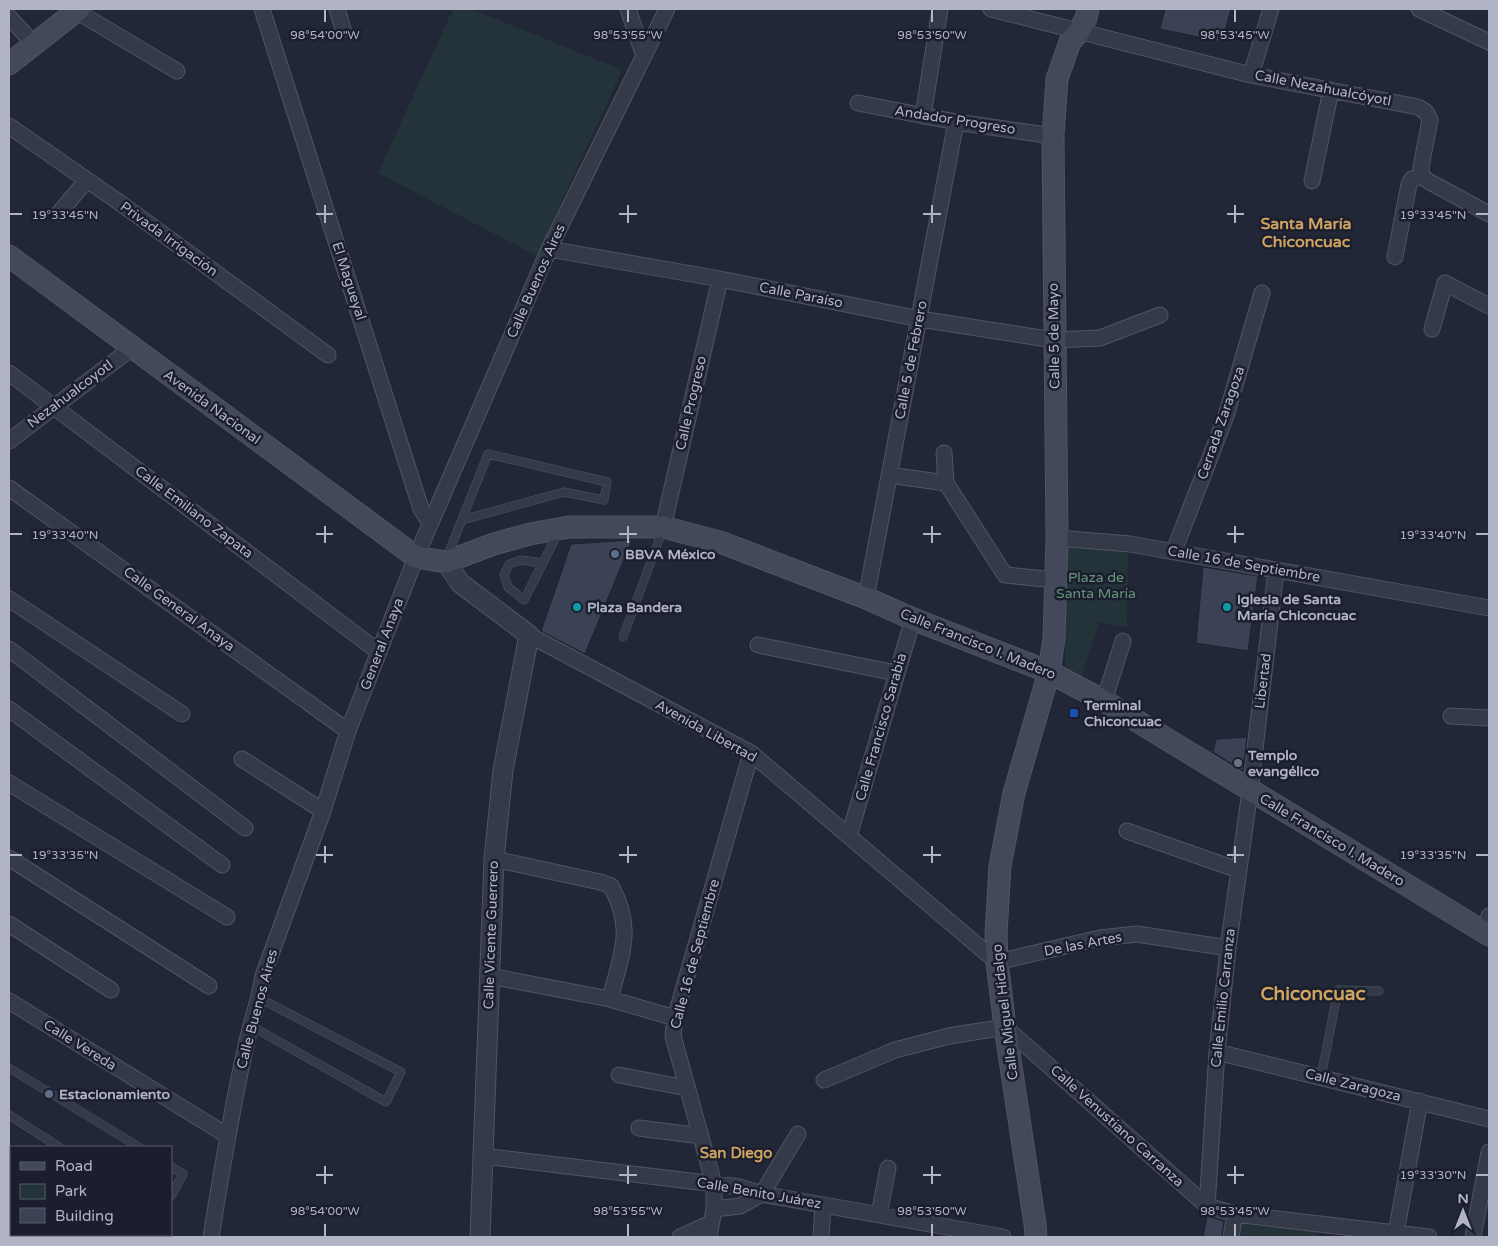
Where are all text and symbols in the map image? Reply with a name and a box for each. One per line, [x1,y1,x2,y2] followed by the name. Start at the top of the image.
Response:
[290,28,360,42] text: 98°54'00"W
[593,28,663,42] text: 98°53'55"W
[897,28,967,42] text: 98°53'50"W
[1200,28,1270,42] text: 98°53'45"W
[1253,66,1393,110] street label: Calle Nezahualcóyotl
[893,102,1017,138] street label: Andador Progreso
[117,198,221,280] street label: Privada Irrigación
[32,208,99,222] text: 19°33'45"N
[1400,208,1467,222] text: 19°33'45"N
[1260,214,1352,252] district label: Santa María Chiconcuac
[503,221,569,341] street label: Calle Buenos Aires
[328,240,370,322] street label: El Magueyal
[758,279,844,311] street label: Calle Paraíso
[1045,283,1063,389] street label: Calle 5 de Mayo
[891,299,931,421] street label: Calle 5 de Febrero
[672,354,710,452] street label: Calle Progreso
[24,356,116,432] street label: Nezahualcoyotl
[1194,364,1248,482] street label: Cerrada Zaragoza
[160,366,264,448] street label: Avenida Nacional
[132,462,256,562] street label: Calle Emiliano Zapata
[32,528,99,542] text: 19°33'40"N
[1400,528,1467,542] text: 19°33'40"N
[1166,542,1322,586] street label: Calle 16 de Septiembre
[625,546,716,563] place label: BBVA México
[609,548,621,560] marker: BBVA México
[120,563,238,655] street label: Calle General Anaya
[1056,569,1136,602] park label: Plaza de Santa María
[1237,591,1357,624] place label: Iglesia de Santa María Chiconcuac
[357,596,407,692] street label: General Anaya
[587,599,682,616] place label: Plaza Bandera
[571,601,583,613] marker: Plaza Bandera
[1221,601,1233,613] marker: Iglesia de Santa María Chiconcuac
[898,605,1058,683] street label: Calle Francisco I. Madero
[852,651,910,803] street label: Calle Francisco Sarabia
[1251,652,1275,710] street label: Libertad
[652,696,760,766] street label: Avenida Libertad
[1083,697,1162,730] place label: Terminal Chiconcuac
[1068,707,1080,719] marker: Terminal Chiconcuac
[1247,747,1320,780] place label: Templo evangélico
[1232,757,1244,769] marker: Templo evangélico
[1256,790,1408,890] street label: Calle Francisco I. Madero
[32,848,99,862] text: 19°33'35"N
[1400,848,1467,862] text: 19°33'35"N
[480,860,502,1010] street label: Calle Vicente Guerrero
[667,877,723,1031] street label: Calle 16 de Septiembre
[1207,927,1239,1069] street label: Calle Emilio Carranza
[1043,928,1124,960] street label: De las Artes
[988,943,1022,1081] street label: Calle Miguel Hidalgo
[233,947,281,1071] street label: Calle Buenos Aires
[1260,983,1366,1005] district label: Chiconcuac
[40,1016,120,1074] street label: Calle Vereda
[1047,1062,1187,1190] street label: Calle Venustiano Carranza
[1303,1065,1403,1105] street label: Calle Zaragoza
[59,1086,170,1103] place label: Estacionamiento
[43,1088,55,1100] marker: Estacionamiento
[700,1144,772,1163] district label: San Diego
[10,1146,172,1236] legend
[55,1157,93,1175] text: Road
[1400,1168,1467,1182] text: 19°33'30"N
[695,1174,823,1212] street label: Calle Benito Juárez
[55,1182,87,1200] text: Park
[1438,1186,1488,1236] north arrow
[1457,1190,1469,1207] text: N
[290,1204,360,1218] text: 98°54'00"W
[593,1204,663,1218] text: 98°53'55"W
[897,1204,967,1218] text: 98°53'50"W
[1200,1204,1270,1218] text: 98°53'45"W
[55,1207,114,1225] text: Building

